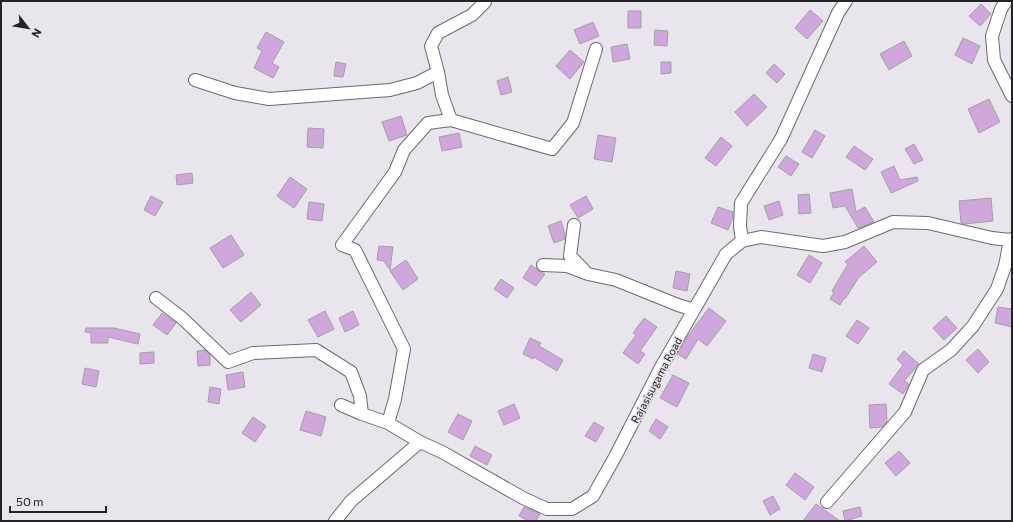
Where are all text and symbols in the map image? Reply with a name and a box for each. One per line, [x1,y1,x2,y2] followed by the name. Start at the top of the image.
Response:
[8,8,48,48] north arrow
[29,27,45,40] text: N
[628,335,684,425] street label: Rajasisugama Road
[10,488,106,514] scale bar
[16,494,44,508] text: 50 m

